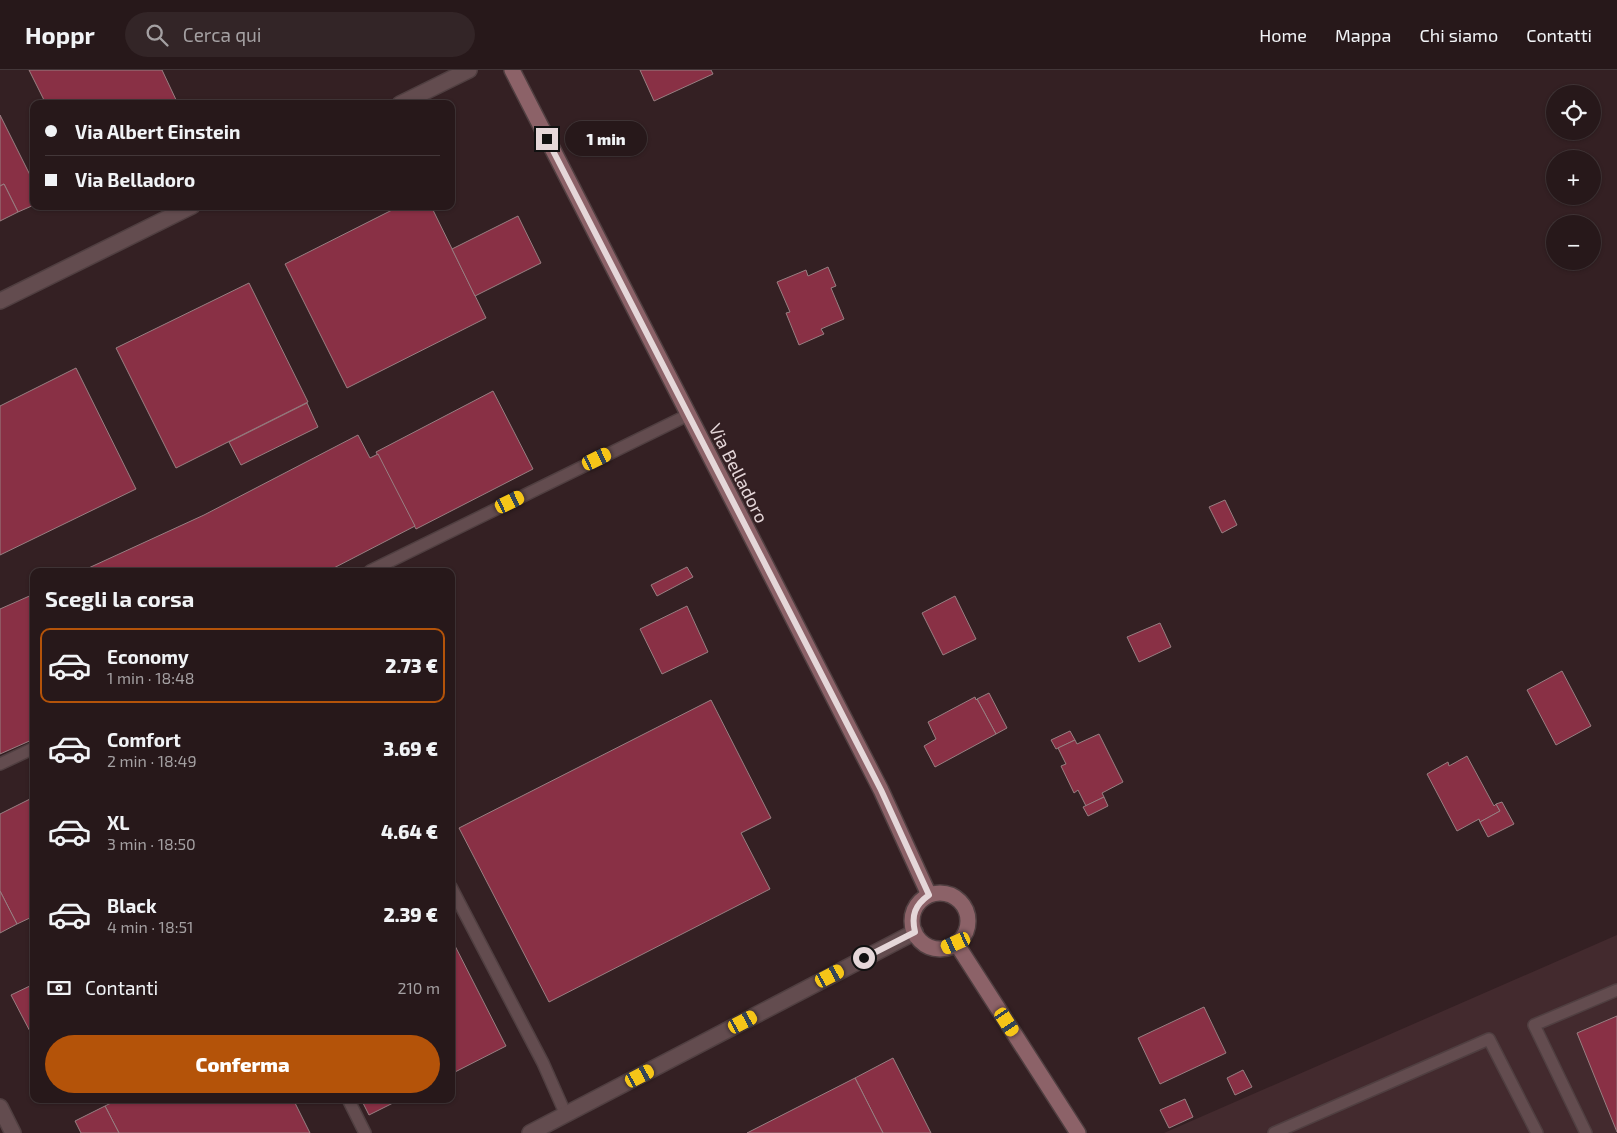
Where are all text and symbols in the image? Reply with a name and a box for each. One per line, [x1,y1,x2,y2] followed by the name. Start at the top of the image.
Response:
[125,12,475,57] search box
[25,20,95,49] text: Hoppr
[143,21,171,49] icon: search
[183,23,262,46] text: Cerca qui
[1259,24,1307,46] text: Home
[1335,24,1391,46] text: Mappa
[1419,24,1498,46] text: Chi siamo
[1526,24,1592,46] text: Contatti
[1546,85,1601,270] map controls
[1546,85,1601,140] button: locate
[75,120,240,143] text: Via Albert Einstein
[564,122,647,156] callout: 1 min
[536,128,558,150] route end
[586,129,626,148] text: 1 min
[1546,150,1601,205] button: +
[75,168,195,191] text: Via Belladoro
[1546,215,1601,270] button: −
[705,420,773,526] street label: Via Belladoro
[580,446,613,472] car
[493,489,526,515] car
[45,585,194,611] text: Scegli la corsa
[47,643,92,688] icon: car
[107,645,189,668] text: Economy
[385,654,438,677] text: 2.73 €
[107,668,195,687] text: 1 min · 18:48
[47,726,92,771] icon: car
[107,728,181,751] text: Comfort
[383,737,438,760] text: 3.69 €
[107,751,197,770] text: 2 min · 18:49
[47,809,92,854] icon: car
[107,811,129,834] text: XL
[381,820,438,843] text: 4.64 €
[107,834,196,853] text: 3 min · 18:50
[47,892,92,937] icon: car
[107,894,157,917] text: Black
[383,903,438,926] text: 2.39 €
[107,917,193,936] text: 4 min · 18:51
[939,930,972,956] car
[853,947,875,969] route start
[813,962,846,990] car
[45,974,73,1002] icon: cash
[85,976,158,999] text: Contanti
[397,978,440,997] text: 210 m
[992,1005,1021,1039] car
[726,1008,759,1036] car
[45,1035,440,1093] button: Conferma
[623,1062,656,1090] car

